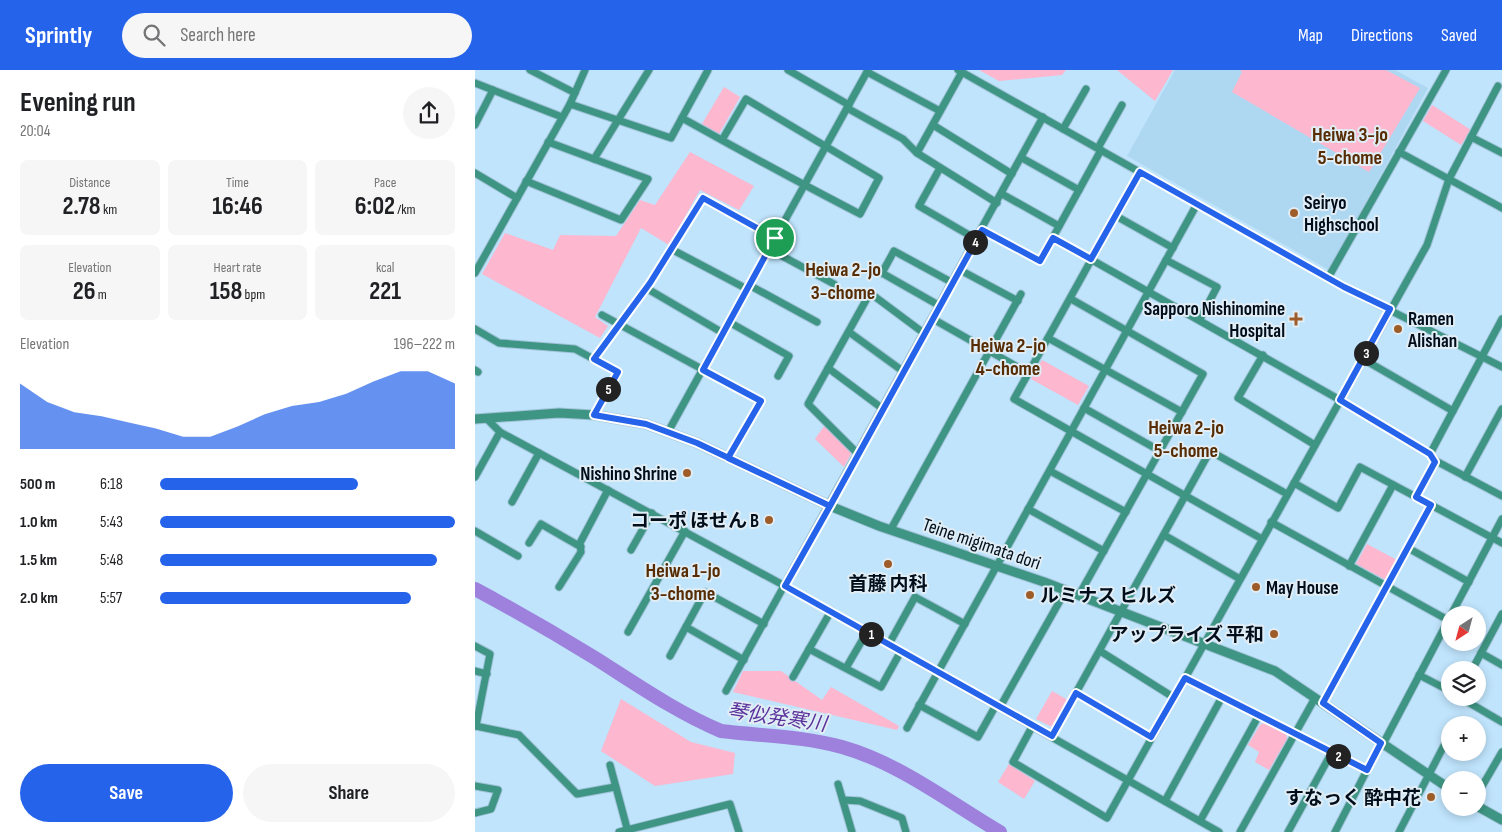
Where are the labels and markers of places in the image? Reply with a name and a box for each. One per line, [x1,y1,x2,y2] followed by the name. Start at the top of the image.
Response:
[1304,192,1379,237] place label: Seiryo Highschool
[1288,207,1300,219] marker: Seiryo Highschool
[754,217,796,259] pin
[963,230,987,254] pin: 4
[1144,298,1285,343] place label: Sapporo Nishinomine Hospital
[1407,308,1457,353] place label: Ramen Alishan
[1289,312,1303,326] marker: Sapporo Nishinomine Hospital
[1392,323,1404,335] marker: Ramen Alishan
[1353,340,1379,366] pin: 3
[595,376,621,402] pin: 5
[580,463,677,486] place label: Nishino Shrine
[681,467,693,479] marker: Nishino Shrine
[630,510,759,533] place label: コーポ ほせん B
[763,514,775,526] marker: コーポ ほせん B
[882,558,894,570] marker: 首藤 内科
[849,573,927,596] place label: 首藤 内科
[1266,577,1339,600] place label: May House
[1250,581,1262,593] marker: May House
[1040,585,1176,608] place label: ルミナス ヒルズ
[1024,589,1036,601] marker: ルミナス ヒルズ
[859,622,883,646] pin: 1
[1110,624,1264,647] place label: アップライズ 平和
[1268,628,1280,640] marker: アップライズ 平和
[1325,744,1351,768] pin: 2
[1285,787,1421,810] place label: すなっく 酔中花
[1425,791,1437,803] marker: すなっく 酔中花

